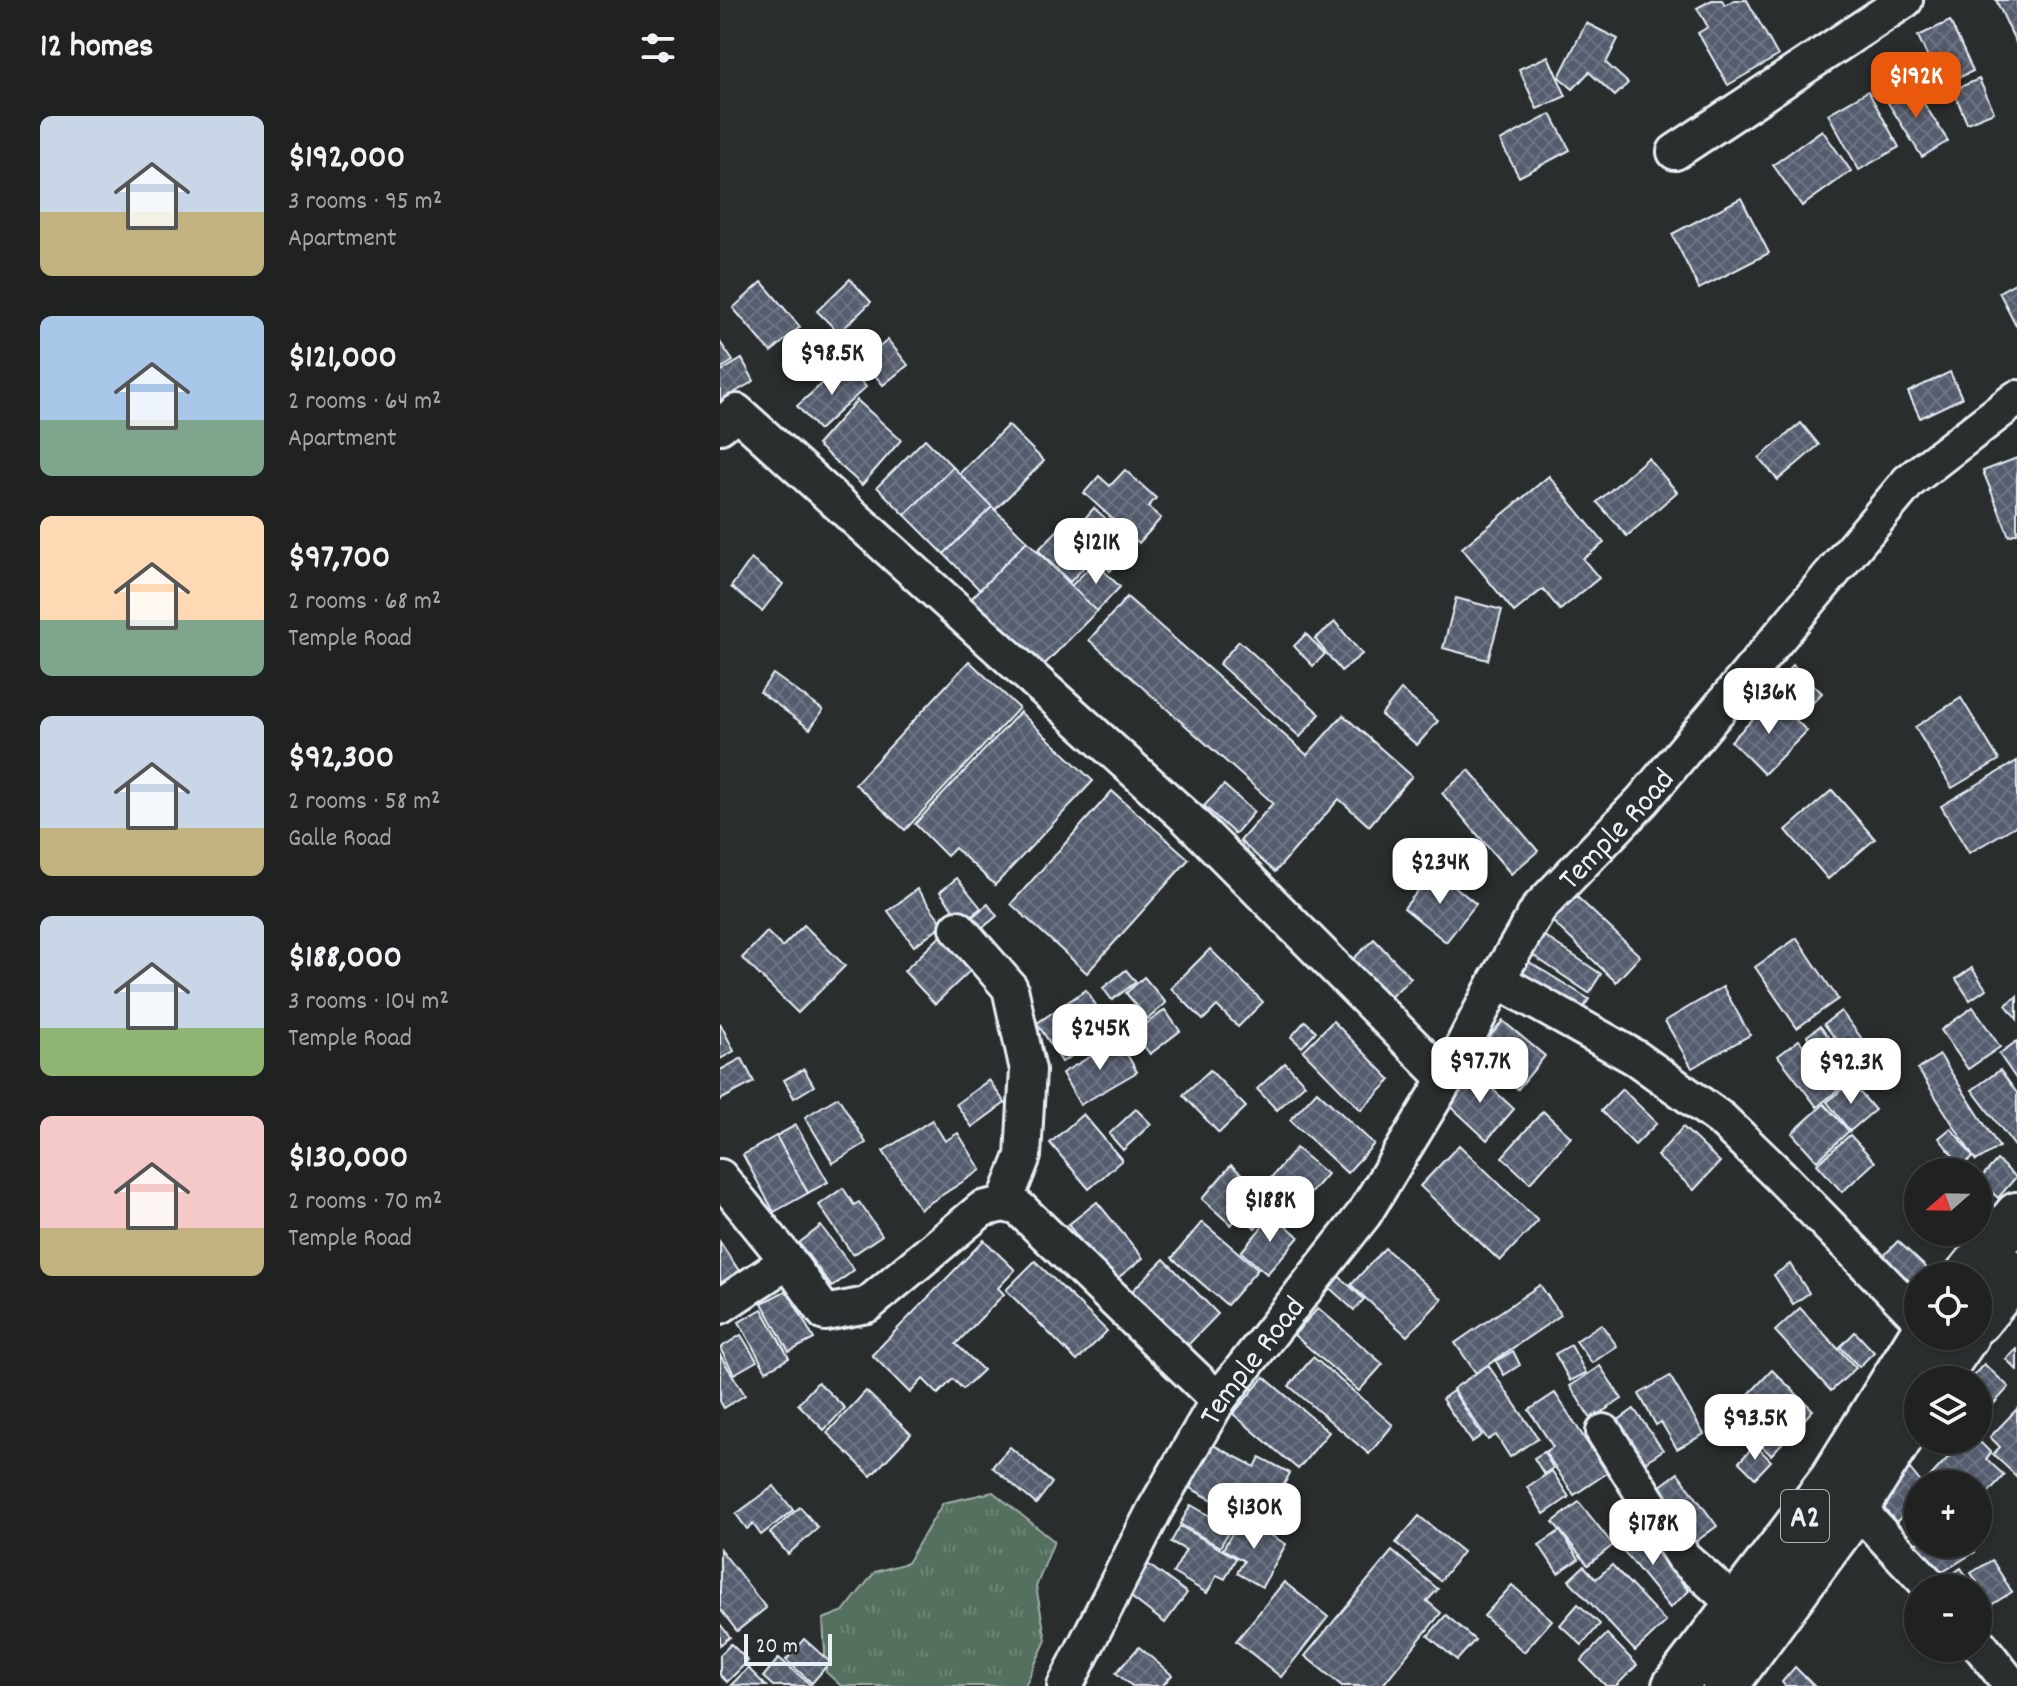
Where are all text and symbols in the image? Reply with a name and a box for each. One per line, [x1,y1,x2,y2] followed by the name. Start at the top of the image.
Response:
[40,24,153,73] text: 12 homes
[636,26,680,70] icon: filters
[1860,52,1972,120] pin: $192K
[1889,59,1943,96] text: $192K
[288,135,405,184] text: $192,000
[104,148,200,244] icon: home
[288,184,442,221] text: 3 rooms · 95 m²
[288,221,397,258] text: Apartment
[767,329,897,397] pin: $98.5K
[288,335,397,384] text: $121,000
[800,336,864,373] text: $98.5K
[104,348,200,444] icon: home
[288,384,442,421] text: 2 rooms · 64 m²
[288,421,397,458] text: Apartment
[1040,518,1152,586] pin: $121K
[1072,525,1120,562] text: $121K
[288,535,390,584] text: $97,700
[104,548,200,644] icon: home
[288,584,441,621] text: 2 rooms · 68 m²
[288,621,412,658] text: Temple Road
[1713,668,1825,736] pin: $136K
[1741,675,1797,712] text: $136K
[288,735,394,784] text: $92,300
[104,748,200,844] icon: home
[1550,760,1688,903] street label: Temple Road
[288,784,441,821] text: 2 rooms · 58 m²
[288,821,392,858] text: Galle Road
[1384,838,1496,906] pin: $234K
[1411,845,1469,882] text: $234K
[288,935,402,984] text: $188,000
[104,948,200,1044] icon: home
[288,984,449,1021] text: 3 rooms · 104 m²
[1044,1004,1156,1072] pin: $245K
[1070,1011,1130,1048] text: $245K
[288,1021,412,1058] text: Temple Road
[1415,1037,1545,1105] pin: $97.7K
[1786,1038,1916,1106] pin: $92.3K
[1449,1044,1511,1081] text: $97.7K
[1819,1045,1883,1082] text: $92.3K
[288,1135,408,1184] text: $130,000
[104,1148,200,1244] icon: home
[1904,1158,1992,1246] north arrow
[1904,1158,1992,1662] map controls
[1214,1176,1326,1244] pin: $188K
[1244,1183,1296,1220] text: $188K
[288,1184,442,1221] text: 2 rooms · 70 m²
[288,1221,412,1258] text: Temple Road
[1904,1262,1992,1350] button: locate
[1190,1288,1319,1435] street label: Temple Road
[1904,1366,1992,1454] button: layers
[1690,1394,1820,1462] pin: $93.5K
[1722,1401,1788,1438] text: $93.5K
[1904,1470,1992,1558] button: +
[1198,1483,1310,1551] pin: $130K
[1226,1490,1282,1527] text: $130K
[1781,1490,1829,1542] road number: A2
[1597,1499,1709,1567] pin: $178K
[1627,1506,1679,1543] text: $178K
[1904,1574,1992,1662] button: −
[744,1630,832,1666] scale bar
[756,1632,798,1663] text: 20 m

